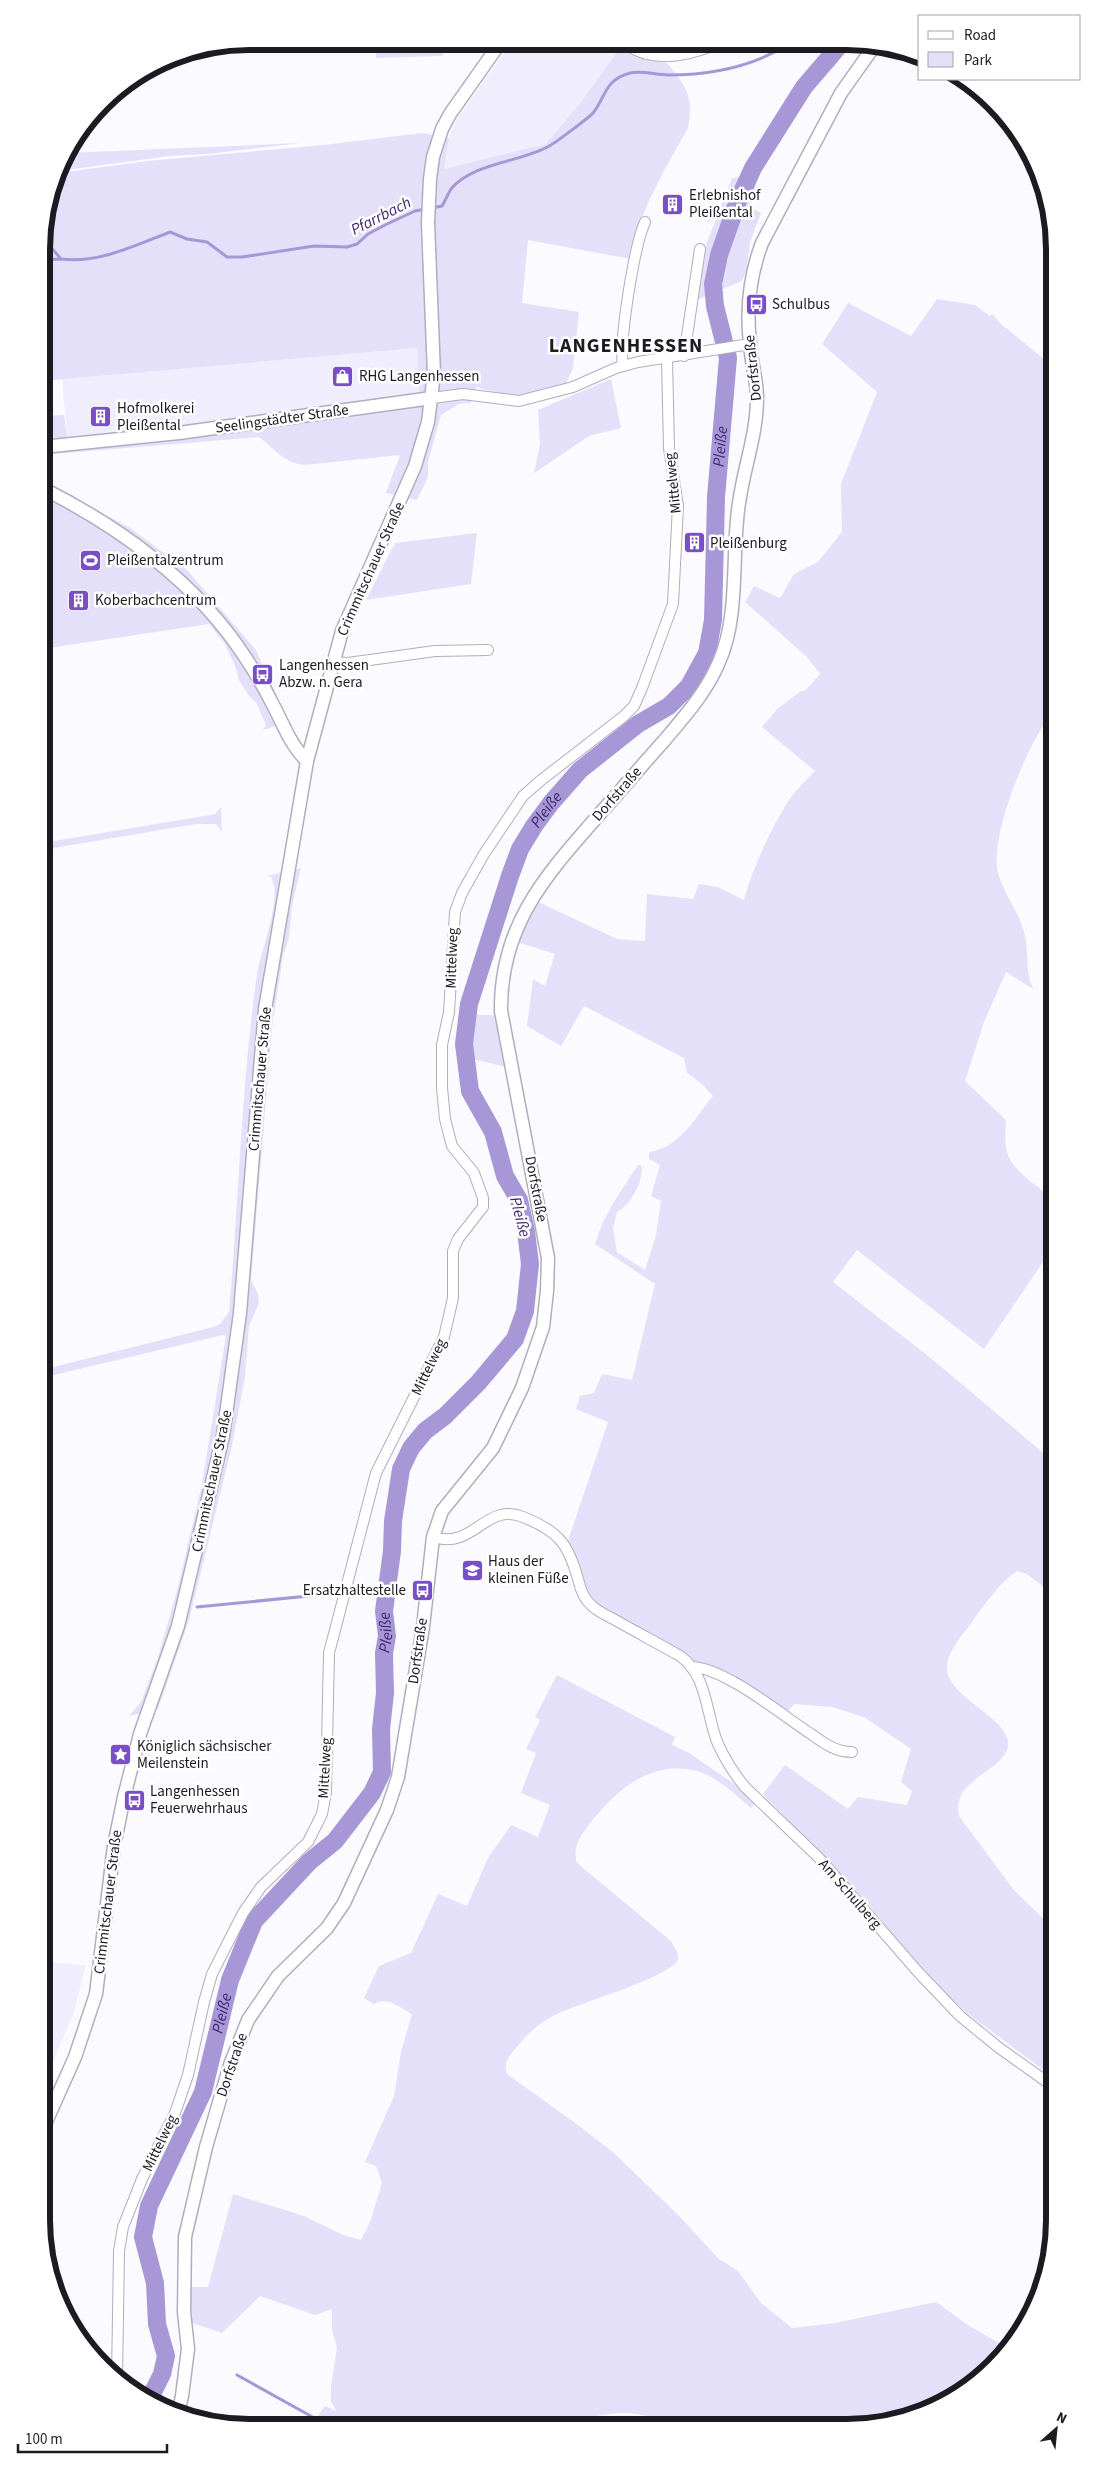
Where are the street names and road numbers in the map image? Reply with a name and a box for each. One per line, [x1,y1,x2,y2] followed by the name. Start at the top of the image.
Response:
[739,334,767,402] street label: Dorfstraße
[214,399,350,439] street label: Seelingstädter Straße
[659,451,687,514] street label: Mittelweg
[332,499,410,639] street label: Crimmitschauer Straße
[587,762,647,826] street label: Dorfstraße
[440,927,464,989] street label: Mittelweg
[243,1006,277,1152] street label: Crimmitschauer Straße
[519,1154,553,1224] street label: Dorfstraße
[406,1335,452,1399] street label: Mittelweg
[187,1408,237,1554] street label: Crimmitschauer Straße
[403,1617,433,1685] street label: Dorfstraße
[313,1737,337,1799] street label: Mittelweg
[89,1829,127,1975] street label: Crimmitschauer Straße
[814,1854,887,1934] street label: Am Schulberg
[211,2030,253,2100] street label: Dorfstraße
[137,2111,183,2175] street label: Mittelweg

